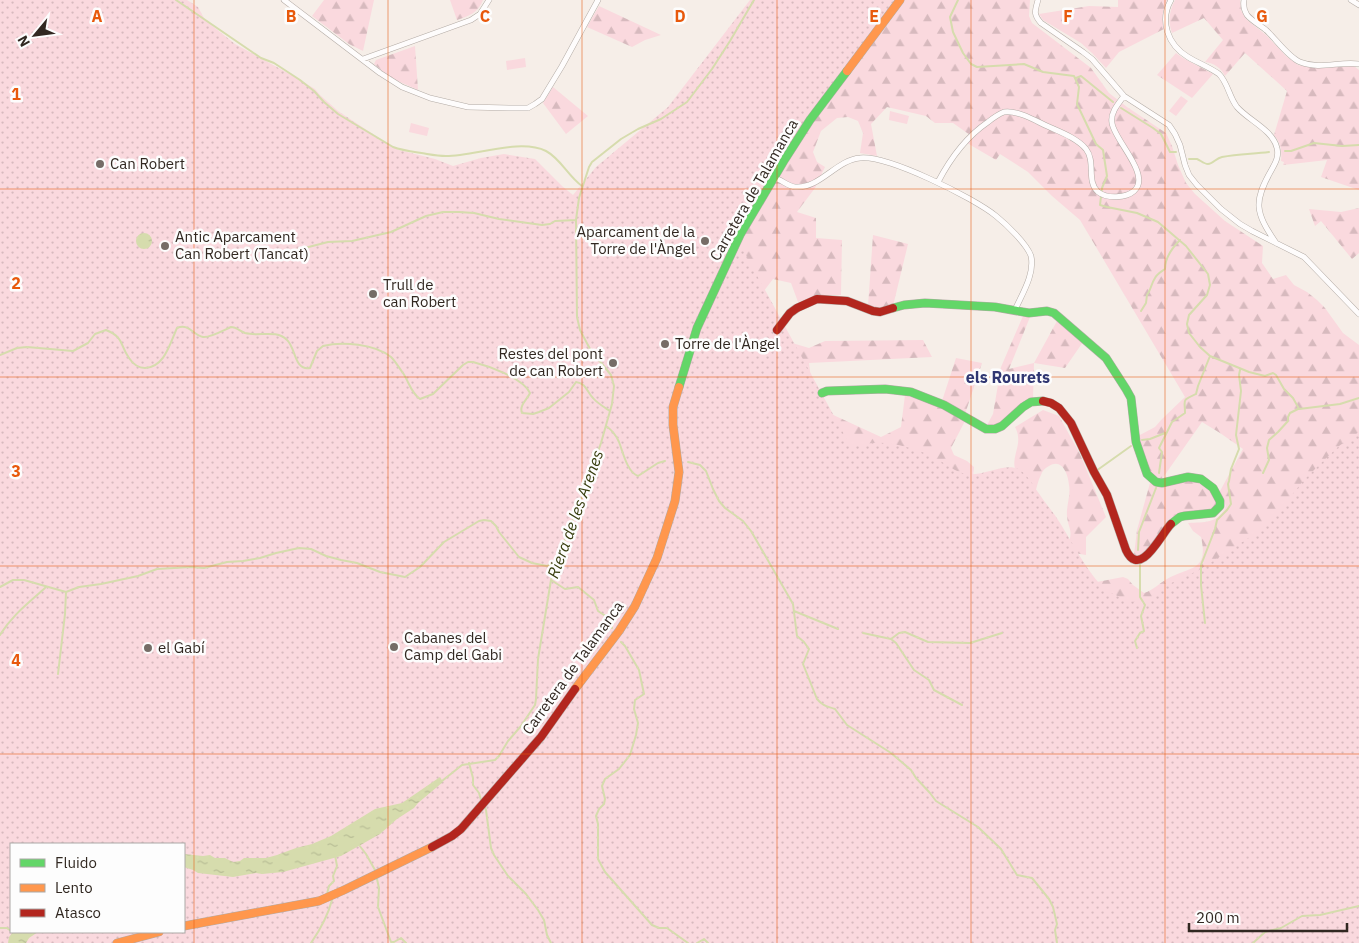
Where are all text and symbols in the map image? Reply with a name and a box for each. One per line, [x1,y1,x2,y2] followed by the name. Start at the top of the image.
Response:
[92,6,103,26] text: A
[286,6,297,26] text: B
[480,6,490,26] text: C
[674,6,686,26] text: D
[869,6,879,26] text: E
[1063,6,1073,26] text: F
[1256,6,1268,26] text: G
[10,10,60,60] north arrow
[13,33,34,50] text: N
[11,84,21,104] text: 1
[705,116,802,264] street label: Carretera de Talamanca
[110,154,185,173] place label: Can Robert
[94,158,106,170] marker: Can Robert
[576,222,695,258] place label: Aparcament de la Torre de l'Àngel
[175,227,309,263] place label: Antic Aparcament Can Robert (Tancat)
[699,235,711,247] marker: Aparcament de la Torre de l'Àngel
[159,240,171,252] marker: Antic Aparcament Can Robert (Tancat)
[11,273,21,293] text: 2
[383,275,456,311] place label: Trull de can Robert
[367,288,379,300] marker: Trull de can Robert
[675,334,779,353] place label: Torre de l'Àngel
[659,338,671,350] marker: Torre de l'Àngel
[498,344,603,380] place label: Restes del pont de can Robert
[607,357,619,369] marker: Restes del pont de can Robert
[966,367,1050,387] district label: els Rourets
[543,447,607,581] water label: Riera de les Arenes
[11,461,21,481] text: 3
[518,597,627,738] street label: Carretera de Talamanca
[404,628,502,664] place label: Cabanes del Camp del Gabi
[158,638,205,657] place label: el Gabí
[388,641,400,653] marker: Cabanes del Camp del Gabi
[142,642,154,654] marker: el Gabí
[11,650,21,670] text: 4
[10,843,185,933] legend
[55,853,97,872] text: Fluido
[55,878,93,897] text: Lento
[1189,900,1346,932] scale bar
[55,903,101,922] text: Atasco
[1196,908,1240,927] text: 200 m

